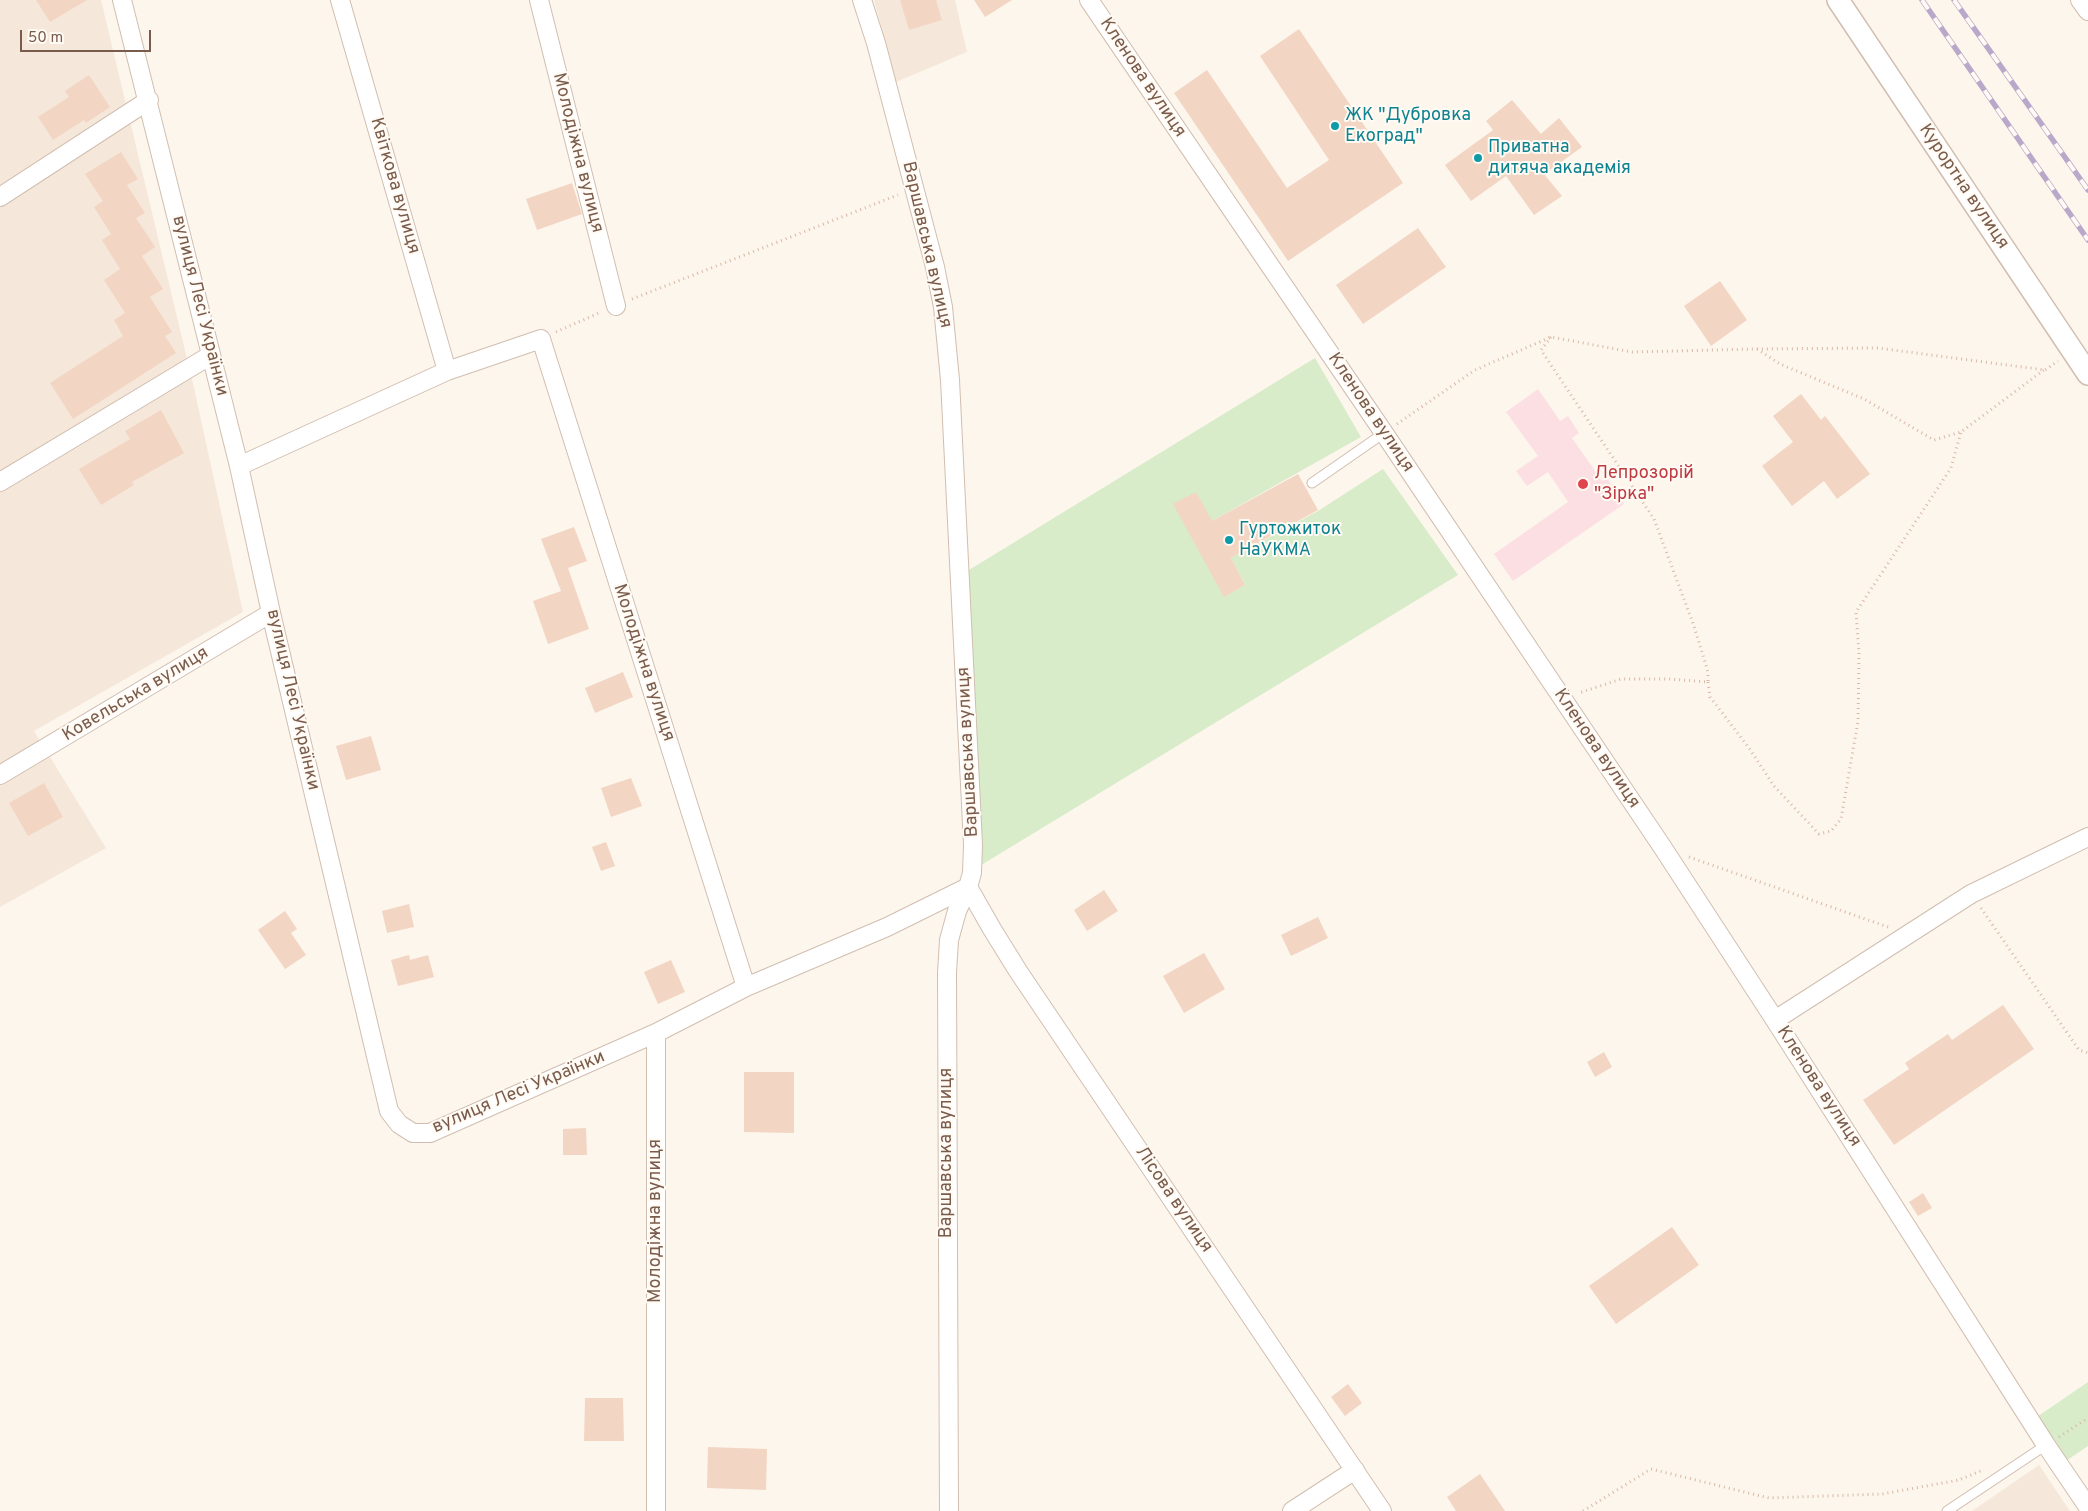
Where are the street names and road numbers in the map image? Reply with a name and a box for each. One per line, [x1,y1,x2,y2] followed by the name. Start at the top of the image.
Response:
[1094,14,1190,142] street label: Кленова вулиця
[547,71,607,235] street label: Молодіжна вулиця
[364,115,424,257] street label: Квіткова вулиця
[1913,120,2013,254] street label: Курортна вулиця
[896,159,956,331] street label: Варшавська вулиця
[166,213,232,399] street label: вулиця Лесі Українки
[1322,349,1418,477] street label: Кленова вулиця
[607,582,679,744] street label: Молодіжна вулиця
[261,607,323,793] street label: вулиця Лесі Українки
[59,643,213,747] street label: Ковельська вулиця
[954,666,984,838] street label: Варшавська вулиця
[1548,685,1644,813] street label: Кленова вулиця
[1771,1023,1865,1151] street label: Кленова вулиця
[429,1047,609,1139] street label: вулиця Лесі Українки
[936,1068,958,1238] street label: Варшавська вулиця
[645,1139,667,1303] street label: Молодіжна вулиця
[1129,1143,1217,1257] street label: Лісова вулиця

